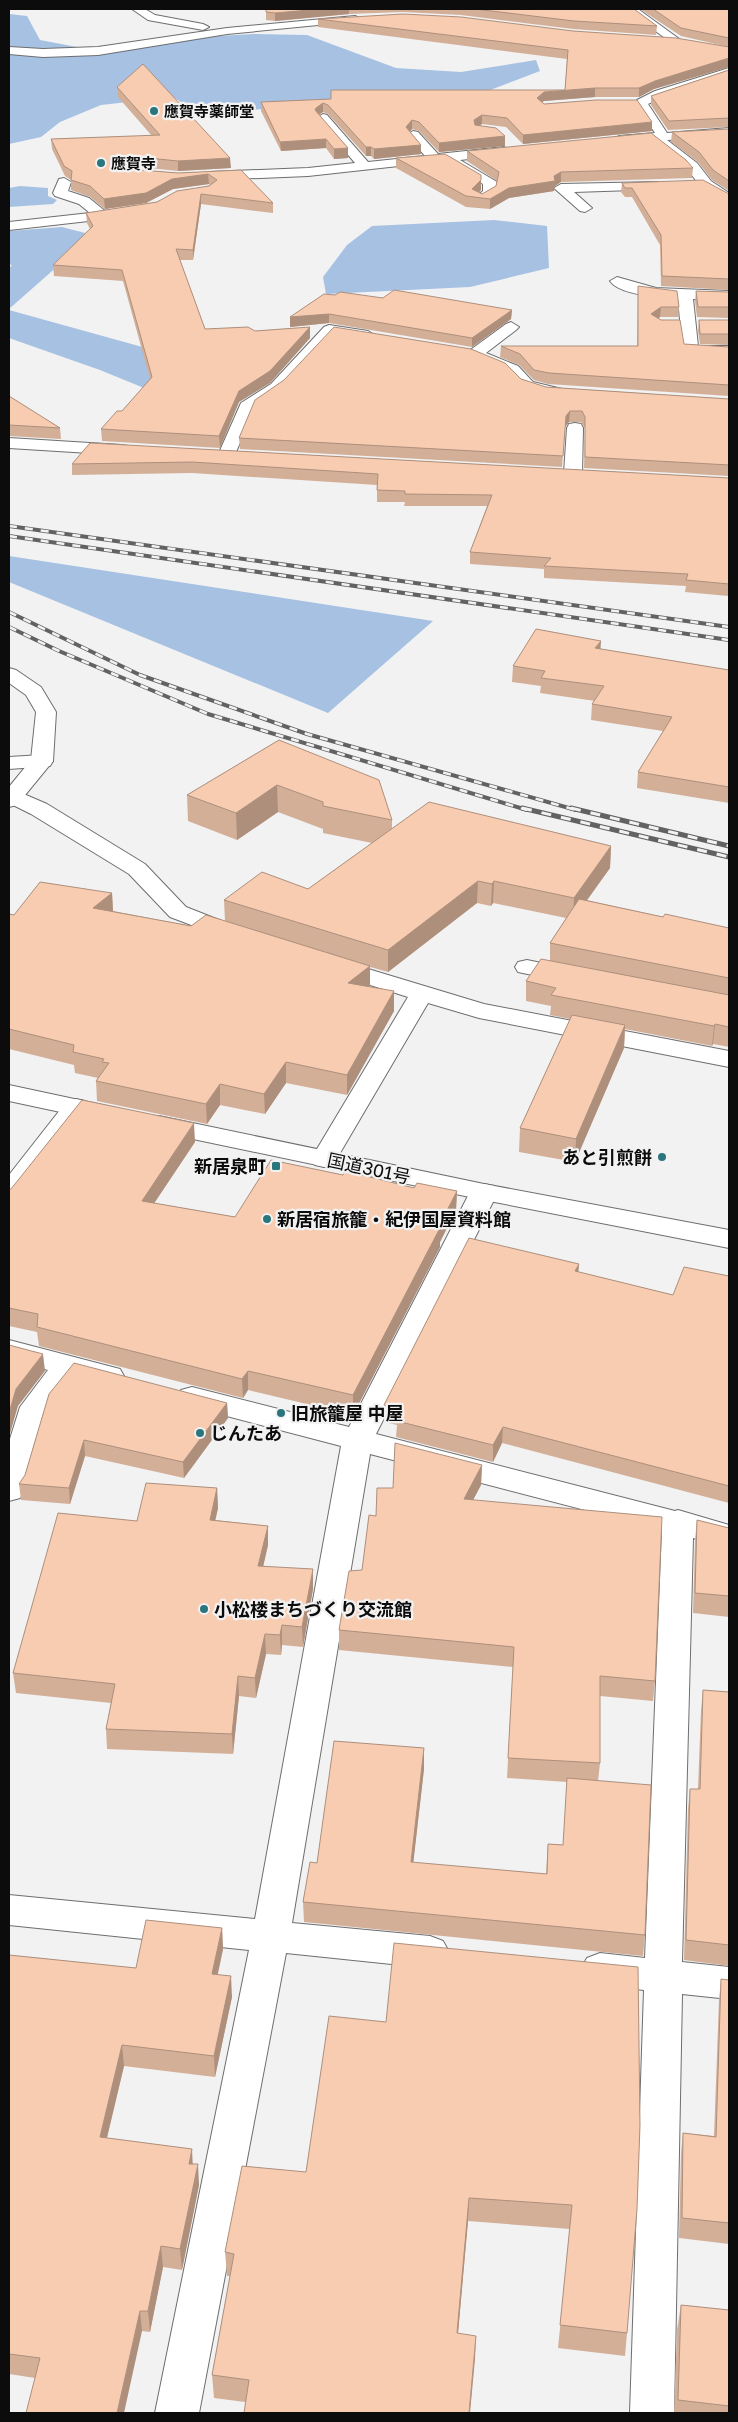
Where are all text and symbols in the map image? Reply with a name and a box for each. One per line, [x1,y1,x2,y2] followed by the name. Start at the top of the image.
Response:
[164,102,254,120] place label: 應賀寺薬師堂
[148,105,160,117] marker: 應賀寺薬師堂
[111,154,156,172] place label: 應賀寺
[95,157,107,169] marker: 應賀寺
[562,1146,652,1168] place label: あと引煎餅
[325,1148,413,1188] street label: 国道301号
[656,1151,668,1163] marker: あと引煎餅
[194,1155,266,1177] place label: 新居泉町
[270,1160,282,1172] marker: 新居泉町
[277,1208,511,1230] place label: 新居宿旅籠・紀伊国屋資料館
[261,1213,273,1225] marker: 新居宿旅籠・紀伊国屋資料館
[291,1402,404,1424] place label: 旧旅籠屋 中屋
[275,1407,287,1419] marker: 旧旅籠屋 中屋
[210,1422,282,1444] place label: じんたあ
[194,1427,206,1439] marker: じんたあ
[214,1598,412,1620] place label: 小松楼まちづくり交流館
[198,1603,210,1615] marker: 小松楼まちづくり交流館

